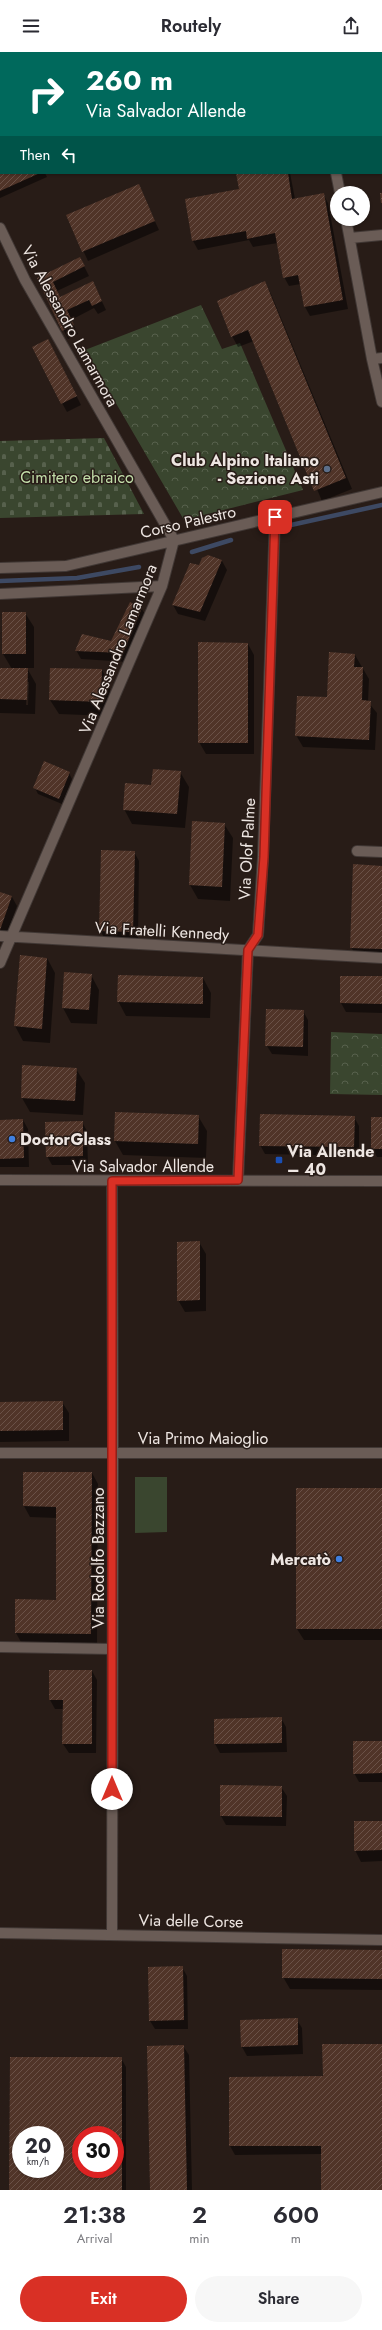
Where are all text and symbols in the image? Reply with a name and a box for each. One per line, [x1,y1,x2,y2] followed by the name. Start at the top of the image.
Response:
[161,13,221,39] text: Routely
[20,15,42,37] icon: menu
[340,15,362,37] icon: share
[86,60,173,101] text: 260 m
[20,68,72,120] icon: right
[86,98,246,124] text: Via Salvador Allende
[20,144,50,166] text: Then
[58,144,80,166] icon: left
[330,186,370,226] map controls
[330,186,370,226] button: search
[16,241,124,411] street label: Via Alessandro Lamarmora
[171,449,319,490] place label: Club Alpino Italiano - Sezione Asti
[322,464,332,474] marker: Club Alpino Italiano - Sezione Asti
[20,466,134,489] park label: Cimitero ebraico
[138,500,238,544] street label: Corso Palestro
[258,500,292,534] pin
[264,506,286,528] icon: arrive
[73,561,163,737] street label: Via Alessandro Lamarmora
[233,797,261,901] street label: Via Olof Palme
[94,916,231,946] street label: Via Fratelli Kennedy
[20,1128,111,1151] place label: DoctorGlass
[7,1134,17,1144] marker: DoctorGlass
[286,1140,374,1181] place label: Via Allende – 40
[72,1155,214,1178] street label: Via Salvador Allende
[274,1155,284,1165] marker: Via Allende – 40
[138,1427,269,1450] street label: Via Primo Maioglio
[87,1487,110,1629] street label: Via Rodolfo Bazzano
[270,1548,331,1571] place label: Mercatò
[334,1554,344,1564] marker: Mercatò
[91,1768,133,1810] position arrow
[138,1909,244,1933] street label: Via delle Corse
[72,2126,124,2178] speed limit sign: 30
[25,2132,51,2161] text: 20
[27,2154,49,2169] text: km/h
[63,2197,126,2232] text: 21:38
[192,2197,207,2232] text: 2
[273,2197,319,2232] text: 600
[77,2229,113,2248] text: Arrival
[189,2229,210,2248] text: min
[291,2229,301,2248] text: m
[20,2276,187,2322] button: Exit
[195,2276,362,2322] button: Share

